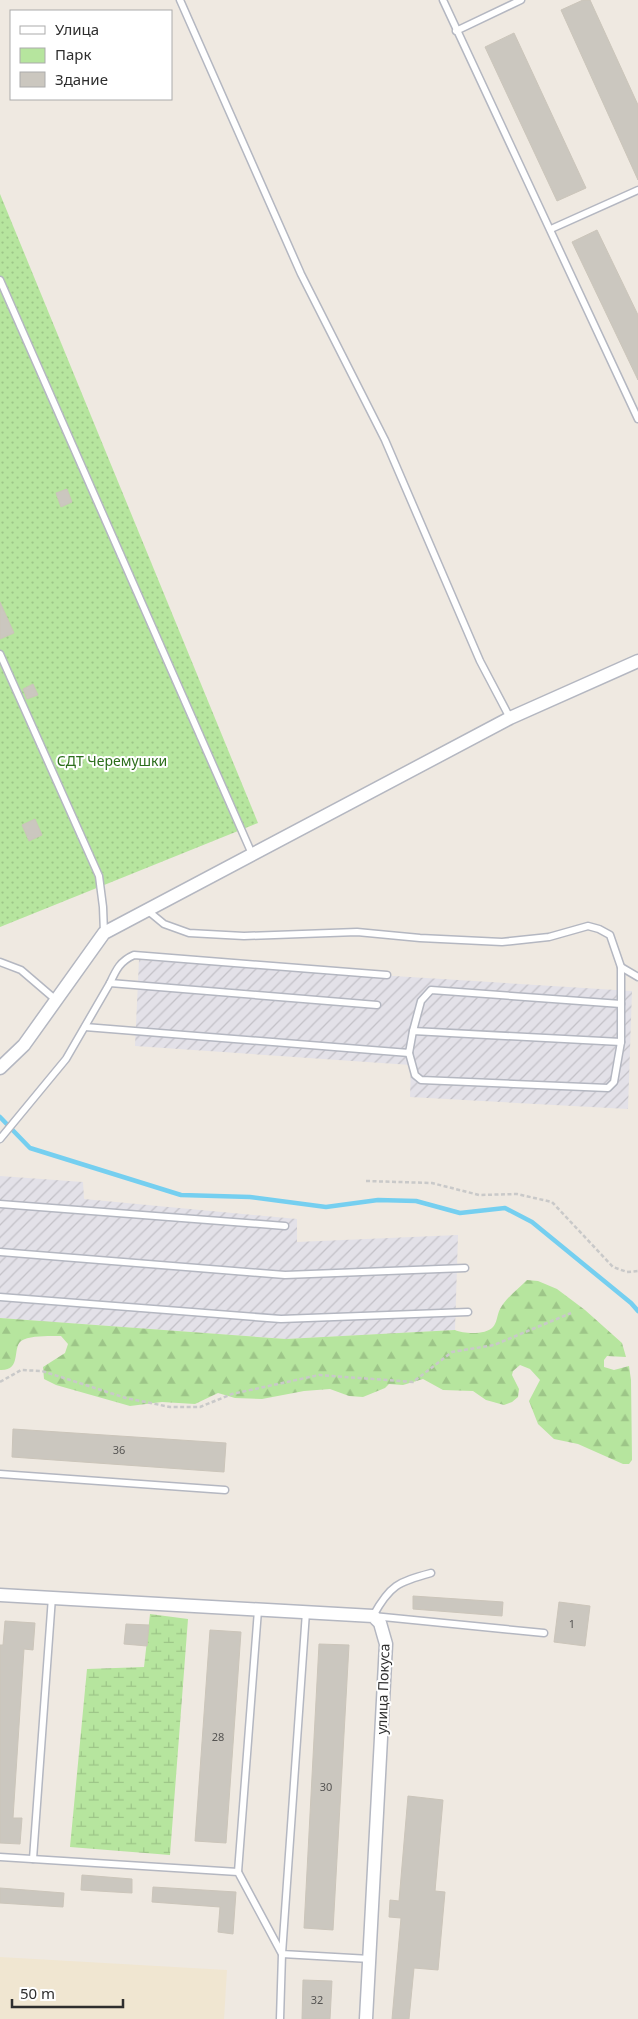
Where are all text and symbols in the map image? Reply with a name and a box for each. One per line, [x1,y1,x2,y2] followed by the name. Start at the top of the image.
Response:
[10,10,172,100] legend
[55,19,99,39] text: Улица
[55,44,91,64] text: Парк
[55,69,108,89] text: Здание
[57,751,167,770] park label: СДТ Черемушки
[113,1442,125,1457] house number: 36
[569,1616,575,1631] house number: 1
[371,1643,394,1735] street label: улица Покуса
[212,1729,224,1744] house number: 28
[320,1779,332,1794] house number: 30
[12,1976,124,2008] scale bar
[20,1983,55,2003] text: 50 m
[311,1992,323,2007] house number: 32

